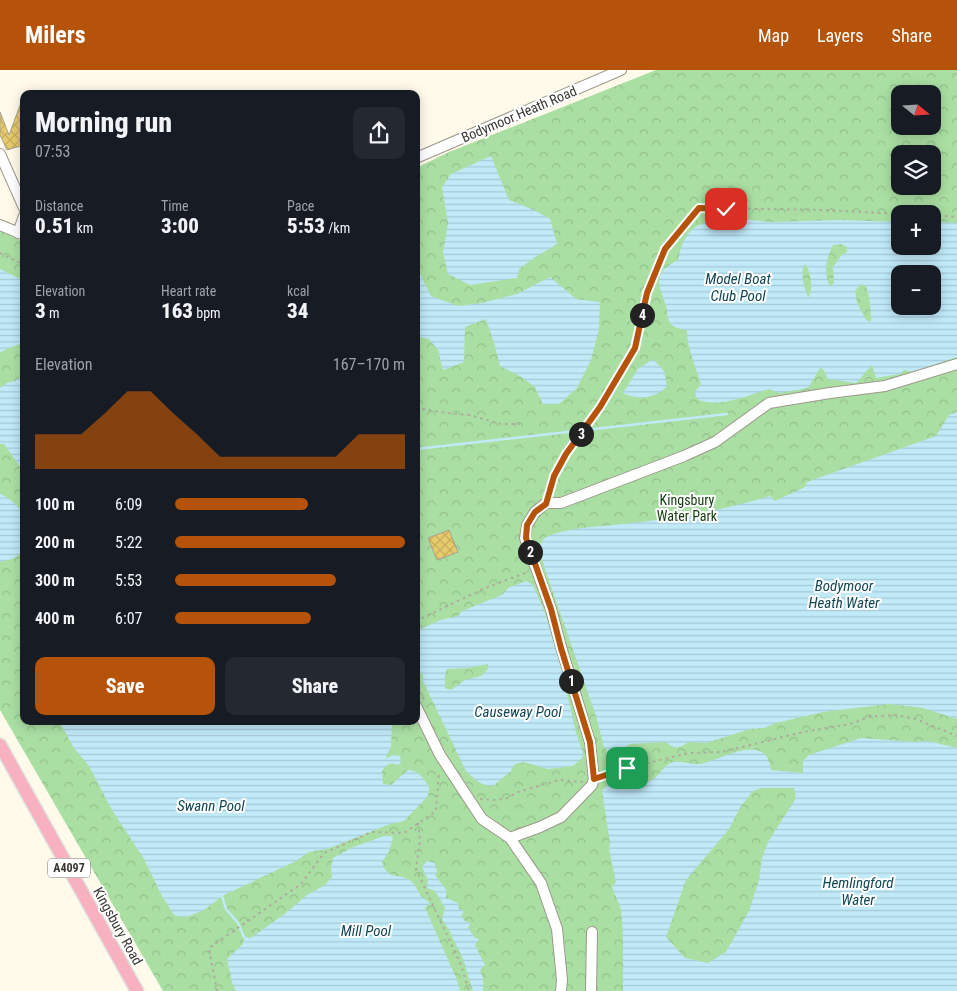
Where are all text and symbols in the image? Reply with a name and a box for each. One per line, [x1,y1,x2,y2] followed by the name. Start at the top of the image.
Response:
[25,21,86,49] text: Milers
[758,25,789,46] text: Map
[817,25,864,46] text: Layers
[892,25,932,46] text: Share
[459,82,579,146] street label: Bodymoor Heath Road
[891,85,941,135] north arrow
[891,85,941,315] map controls
[35,106,172,139] text: Morning run
[353,107,405,159] button: share
[35,142,70,161] text: 07:53
[891,145,941,195] button: layers
[705,188,747,230] pin
[712,195,740,223] icon: check
[35,198,83,214] text: Distance
[161,198,189,214] text: Time
[287,198,314,214] text: Pace
[891,205,941,255] button: +
[35,214,73,238] text: 0.51
[161,214,199,238] text: 3:00
[287,214,325,238] text: 5:53
[73,220,93,236] text: km
[325,220,350,236] text: /km
[891,265,941,315] button: −
[705,270,771,305] water label: Model Boat Club Pool
[35,283,85,299] text: Elevation
[161,283,216,299] text: Heart rate
[287,283,310,299] text: kcal
[35,299,46,323] text: 3
[161,299,193,323] text: 163
[287,299,308,323] text: 34
[630,302,654,328] pin: 4
[46,305,59,321] text: m
[193,305,221,321] text: bpm
[639,307,646,323] text: 4
[35,355,93,374] text: Elevation
[333,355,405,374] text: 167–170 m
[568,422,594,446] pin: 3
[578,426,585,442] text: 3
[657,492,718,524] park label: Kingsbury Water Park
[35,495,75,514] text: 100 m
[115,495,142,514] text: 6:09
[35,533,75,552] text: 200 m
[115,533,142,552] text: 5:22
[518,540,542,564] pin: 2
[527,544,534,560] text: 2
[35,571,75,590] text: 300 m
[115,571,142,590] text: 5:53
[809,577,880,612] water label: Bodymoor Heath Water
[35,609,75,628] text: 400 m
[115,609,142,628] text: 6:07
[35,657,215,715] button: Save
[225,657,405,715] button: Share
[558,668,584,694] pin: 1
[568,673,575,689] text: 1
[474,703,562,721] water label: Causeway Pool
[606,747,648,789] pin
[613,754,641,782] icon: arrive
[177,797,245,815] water label: Swann Pool
[48,858,90,878] road number: A4097
[822,874,894,909] water label: Hemlingford Water
[90,884,146,968] street label: Kingsbury Road
[341,922,392,940] water label: Mill Pool

